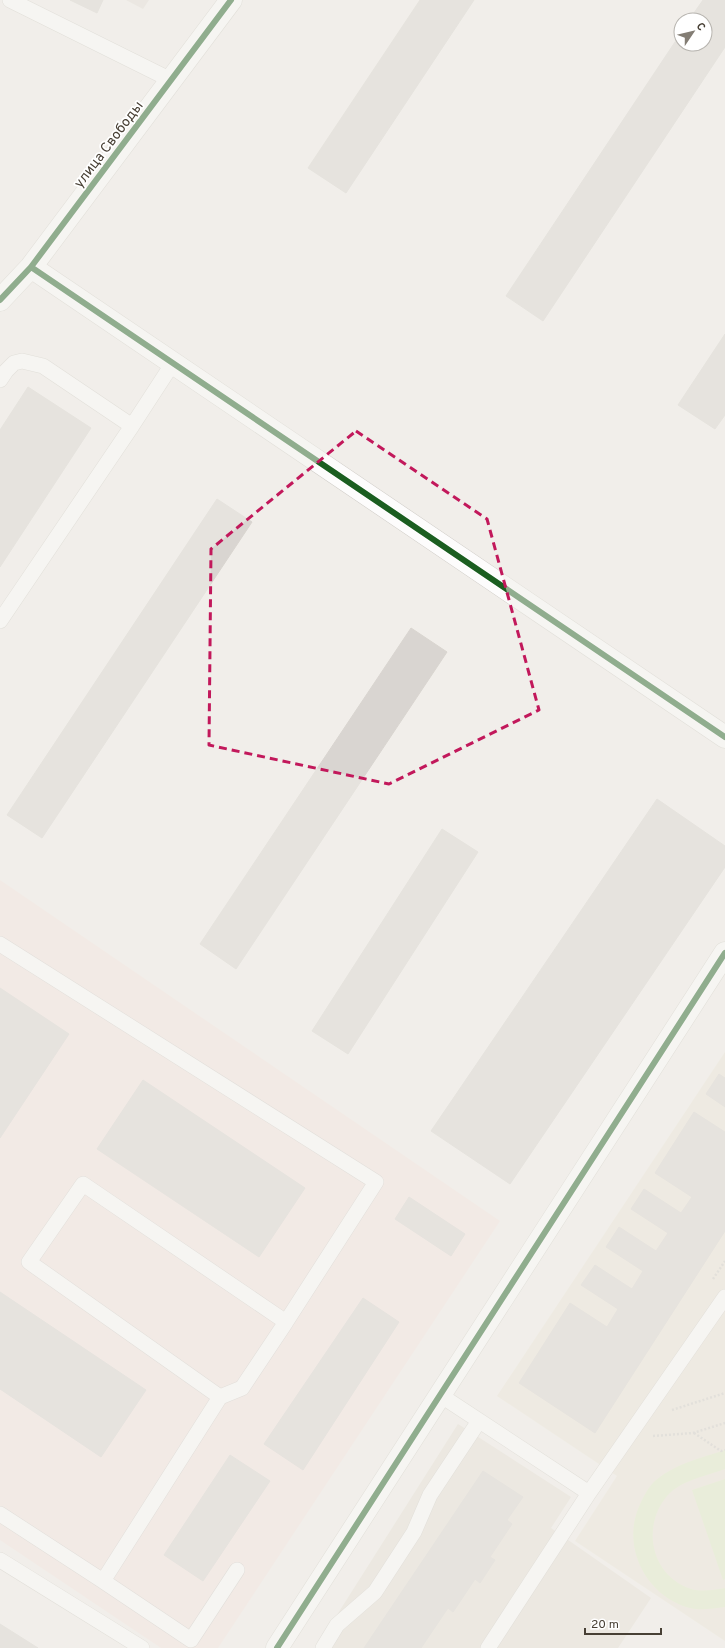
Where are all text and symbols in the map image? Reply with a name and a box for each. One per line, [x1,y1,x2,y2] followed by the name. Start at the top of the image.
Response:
[673,12,713,52] north arrow
[693,20,708,34] text: С
[71,98,147,192] street label: улица Свободы
[585,1610,661,1636] scale bar
[591,1617,619,1633] text: 20 m

